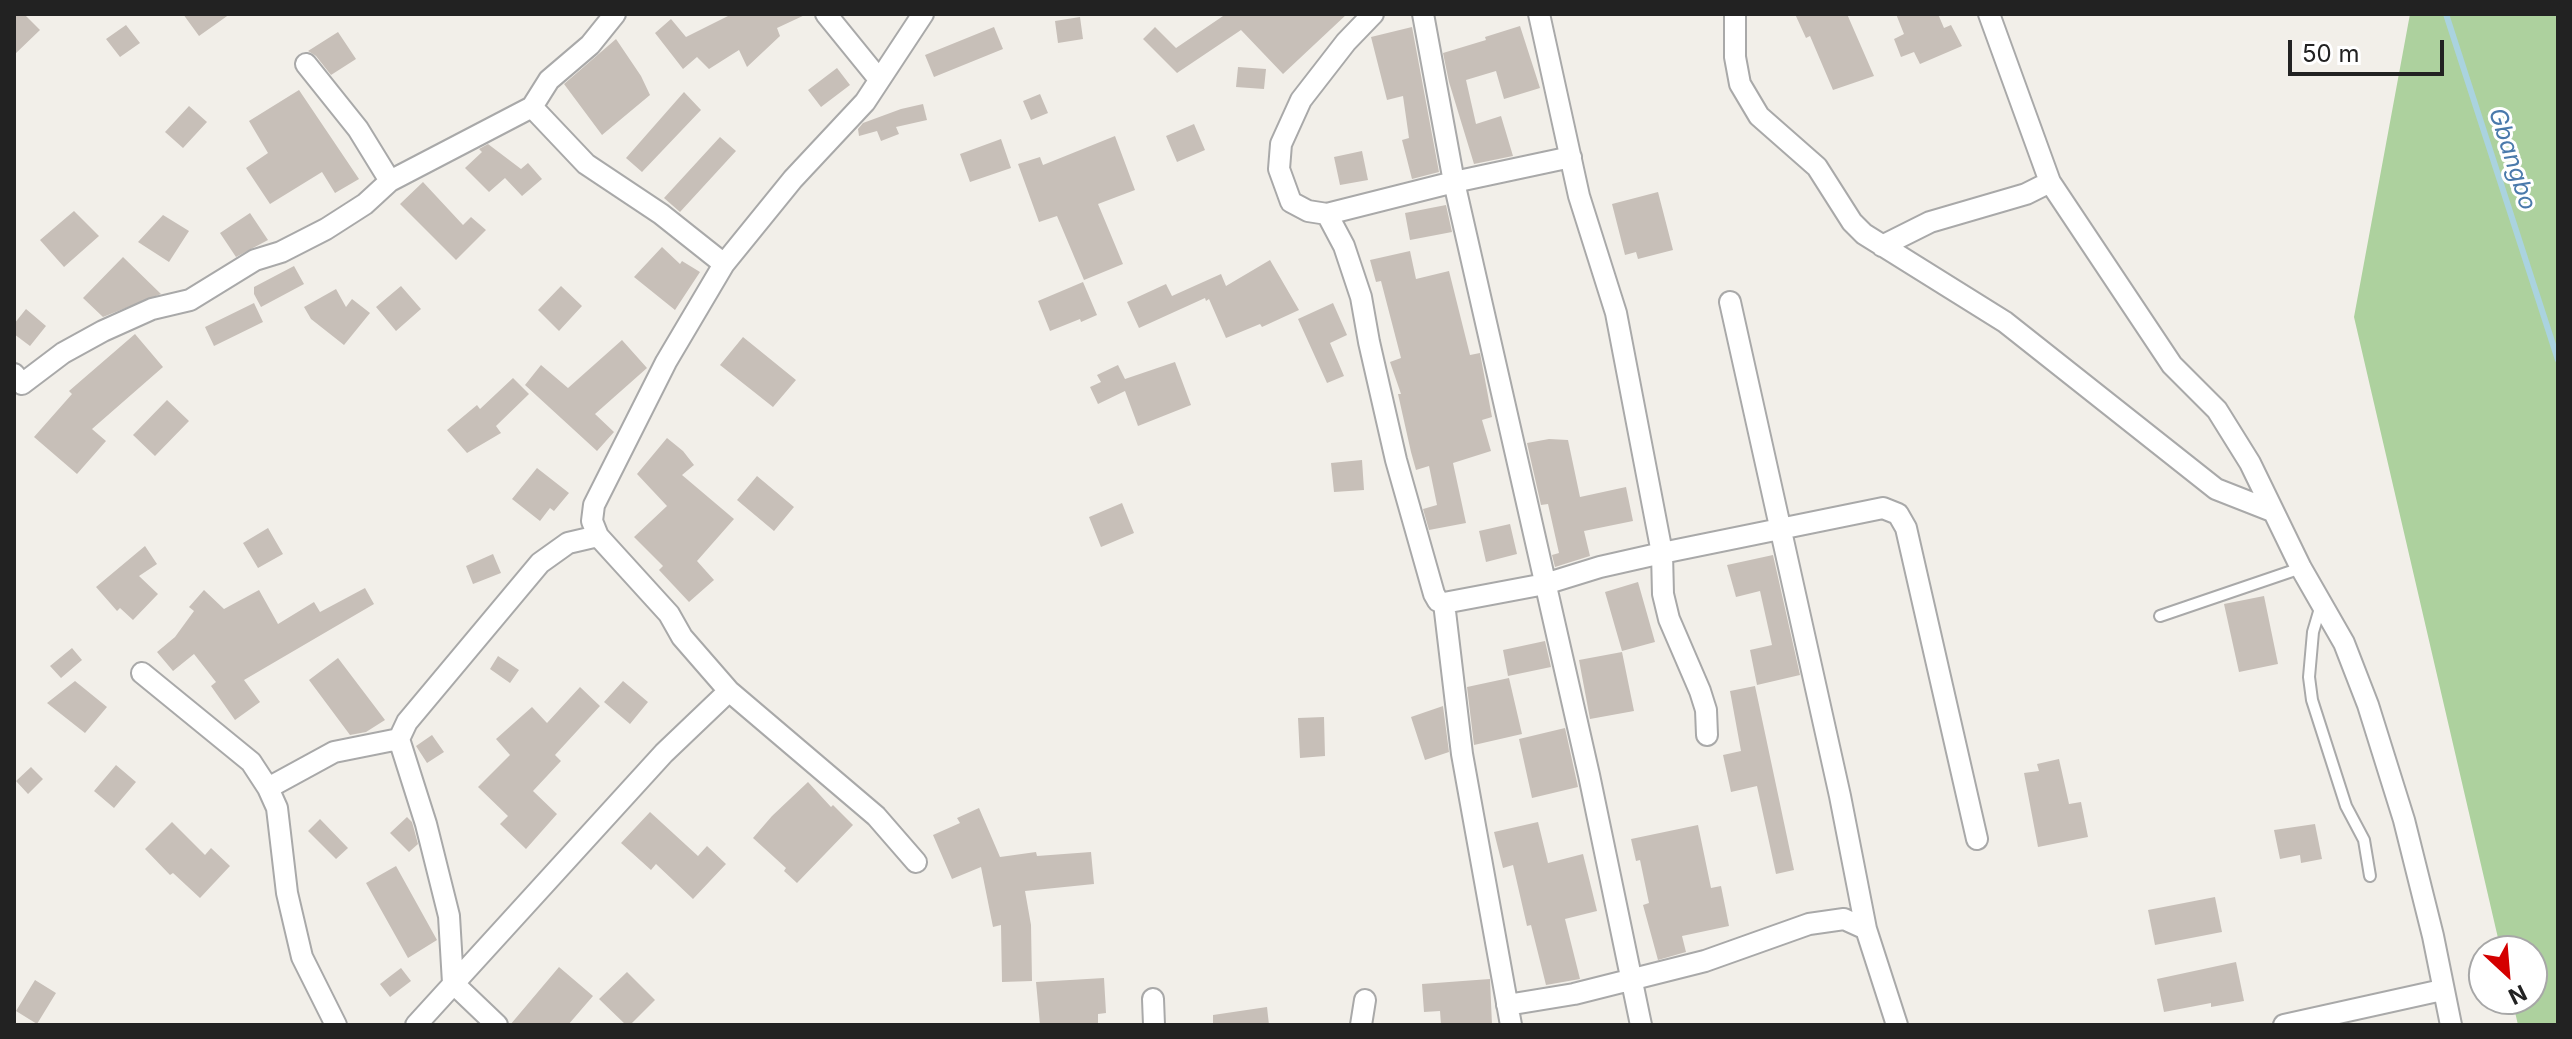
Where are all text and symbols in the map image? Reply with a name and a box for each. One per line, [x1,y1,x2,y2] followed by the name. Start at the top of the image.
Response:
[2292,24,2448,74] scale bar
[2302,39,2360,68] text: 50 m
[2482,104,2542,214] water label: Gbangbo
[2468,935,2548,1015] north arrow
[2504,979,2531,1010] text: N

